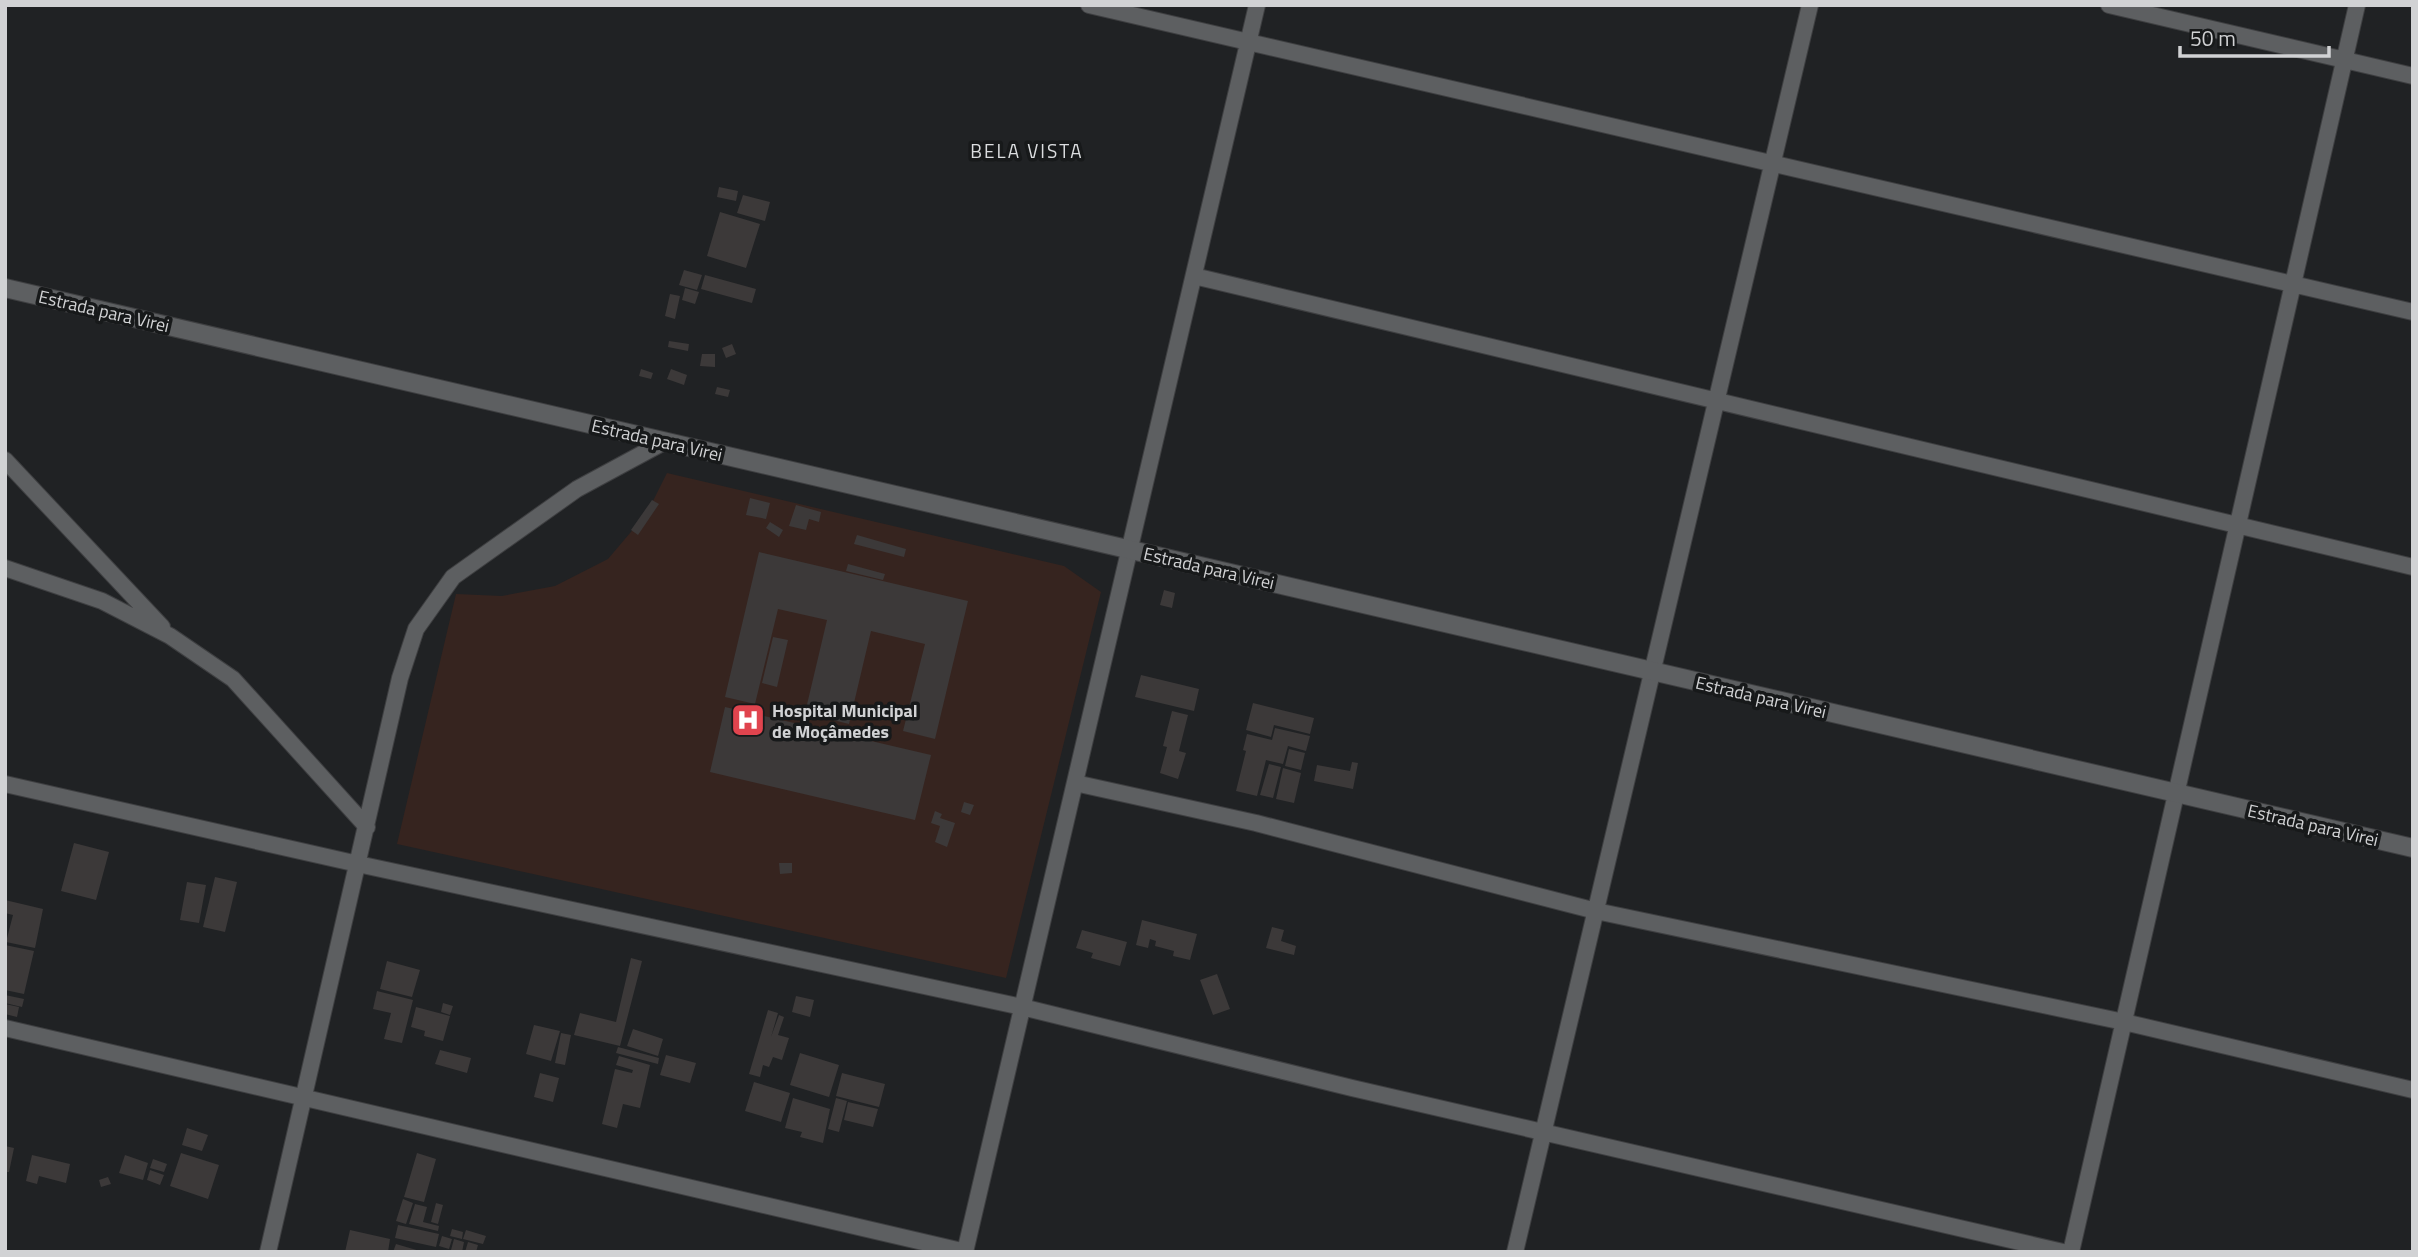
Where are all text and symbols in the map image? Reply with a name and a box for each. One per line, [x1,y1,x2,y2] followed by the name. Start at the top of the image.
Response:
[2180,14,2329,58] scale bar
[2190,22,2236,54] text: 50 m
[970,136,1084,165] district label: BELA VISTA
[36,283,172,339] street label: Estrada para Virei
[589,412,725,468] street label: Estrada para Virei
[1141,540,1277,596] street label: Estrada para Virei
[1693,669,1829,725] street label: Estrada para Virei
[772,697,918,745] place label: Hospital Municipal de Moçâmedes
[729,701,767,739] hospital icon: Hospital Municipal de Moçâmedes
[2245,797,2381,853] street label: Estrada para Virei

